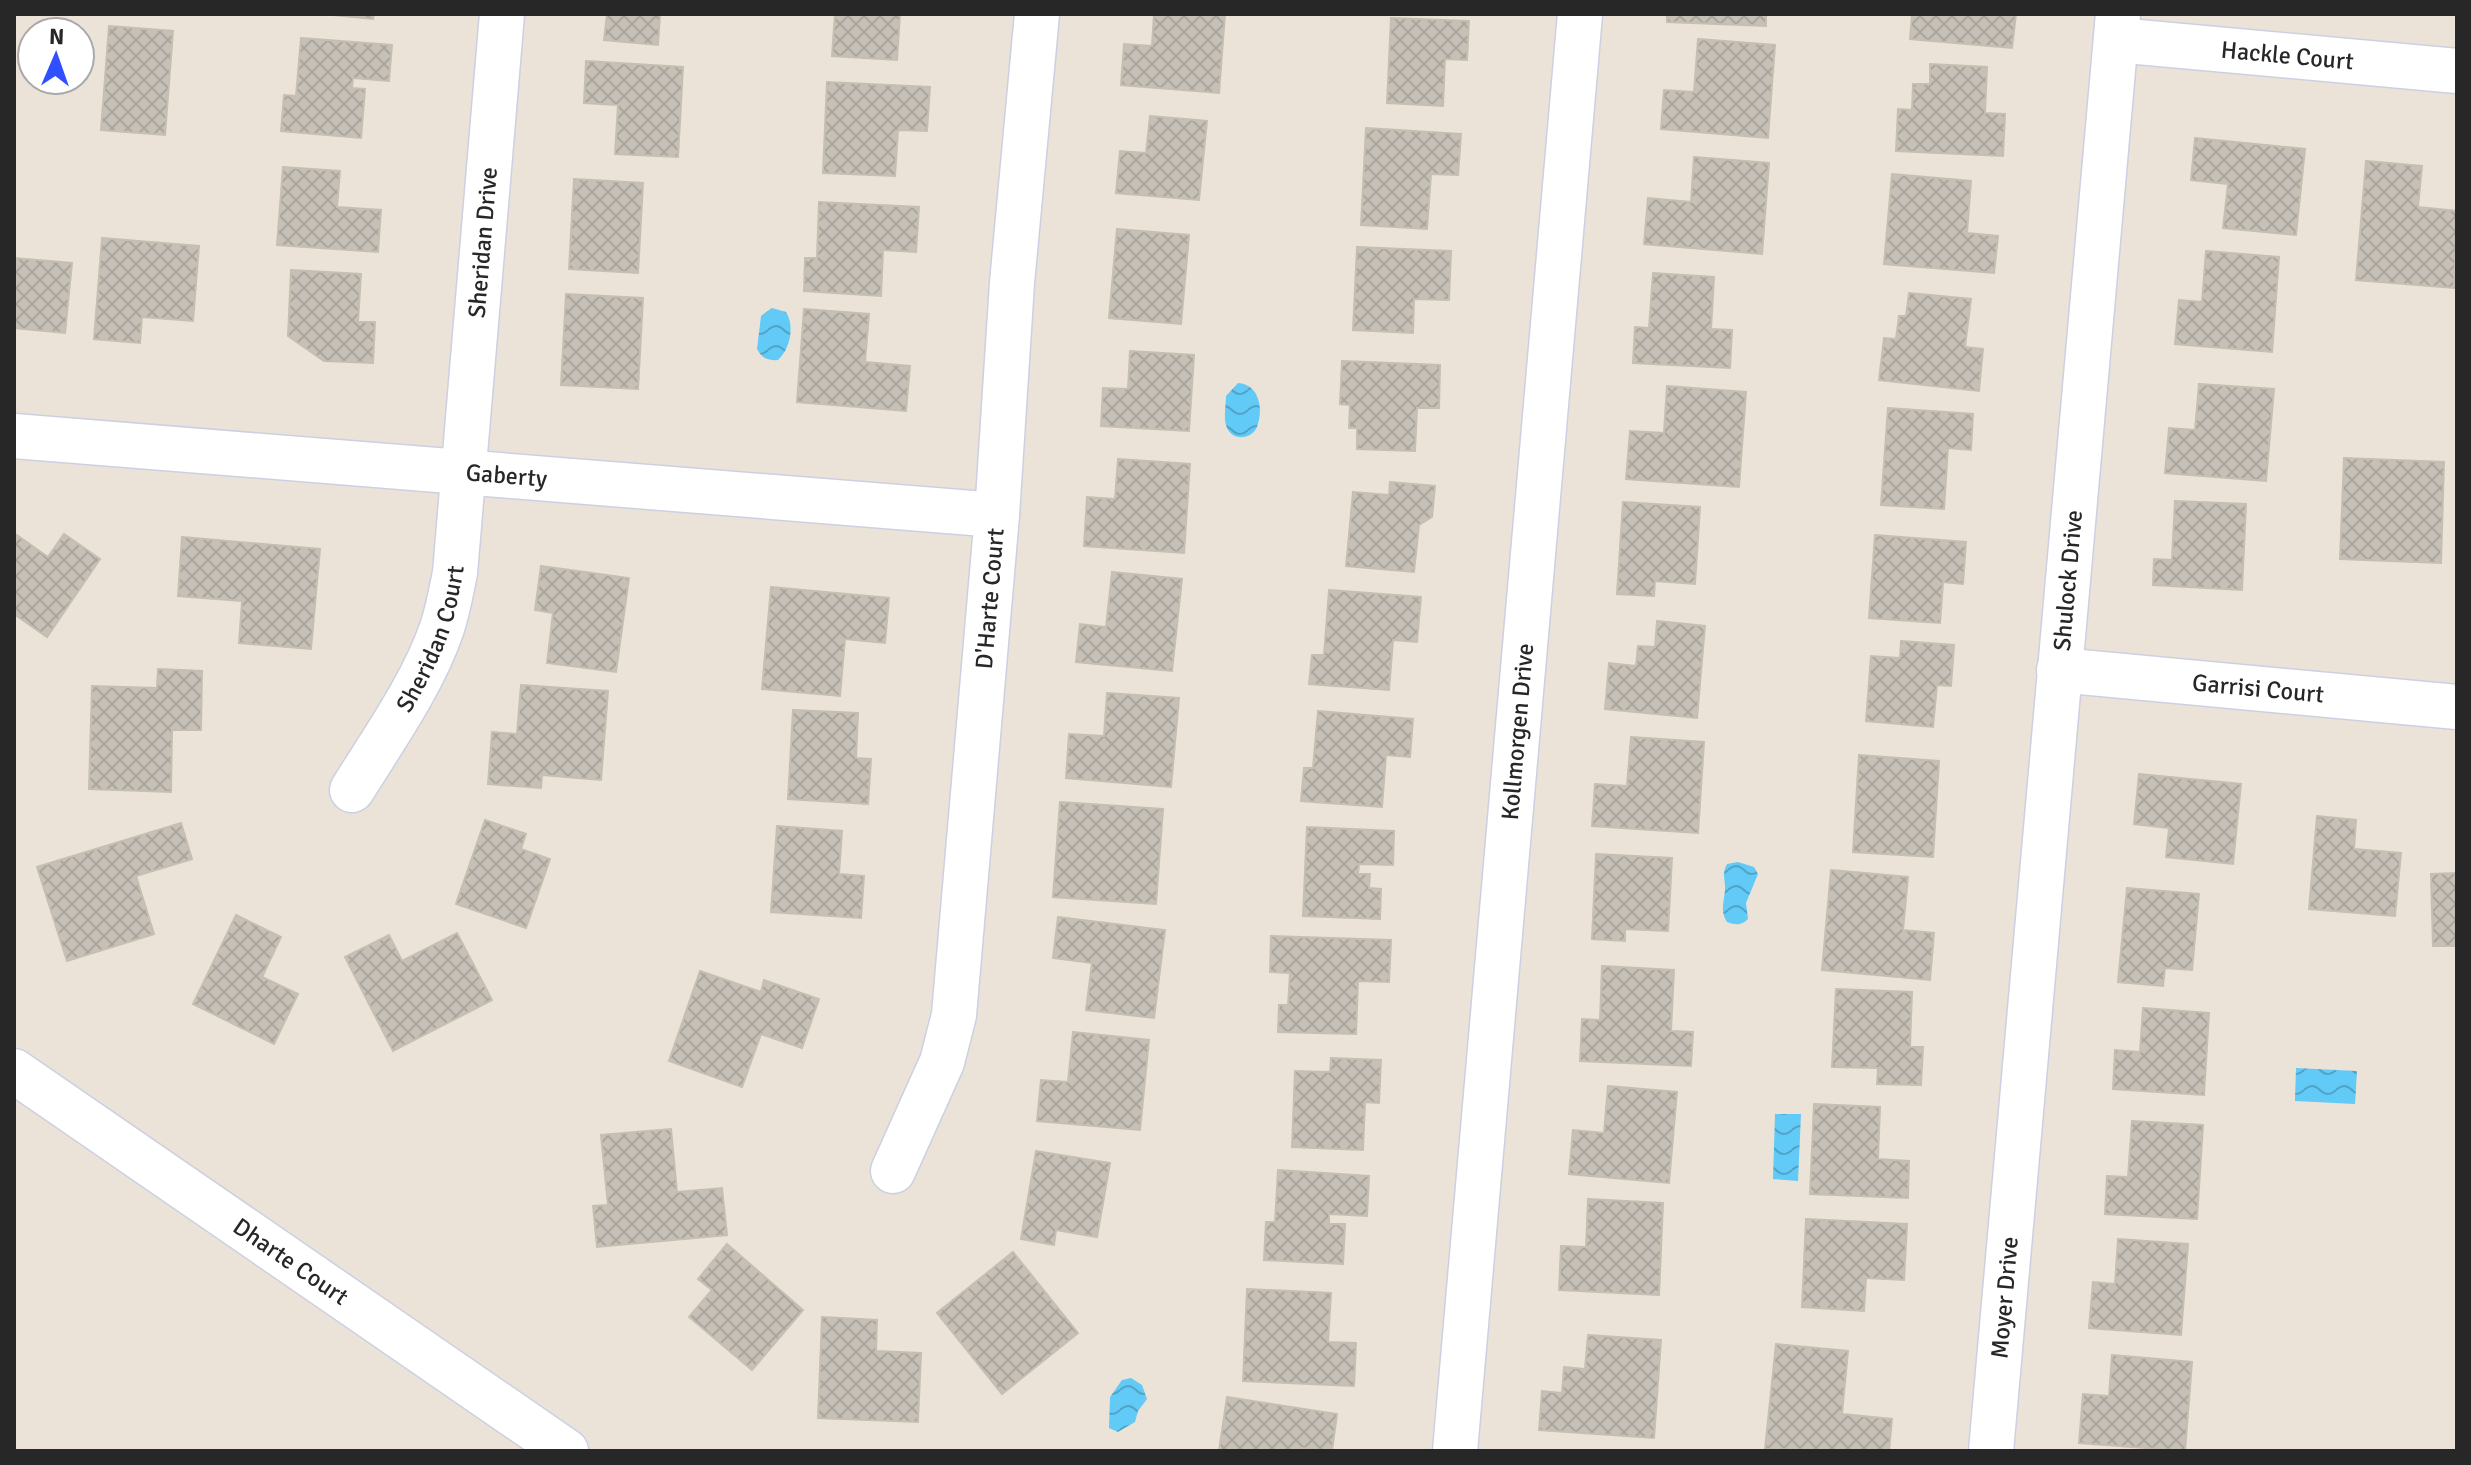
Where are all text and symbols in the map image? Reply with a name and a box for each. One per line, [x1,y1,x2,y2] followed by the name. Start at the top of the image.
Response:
[16,16,96,96] north arrow
[49,23,65,50] text: N
[2220,35,2355,77] street label: Hackle Court
[462,166,504,319] street label: Sheridan Drive
[465,457,548,494] street label: Gaberty
[2047,509,2089,652] street label: Shulock Drive
[969,527,1011,670] street label: D'Harte Court
[389,564,471,718] street label: Sheridan Court
[1495,642,1540,821] street label: Kollmorgen Drive
[2191,667,2325,710] street label: Garrisi Court
[227,1211,354,1312] street label: Dharte Court
[1984,1235,2025,1360] street label: Moyer Drive

